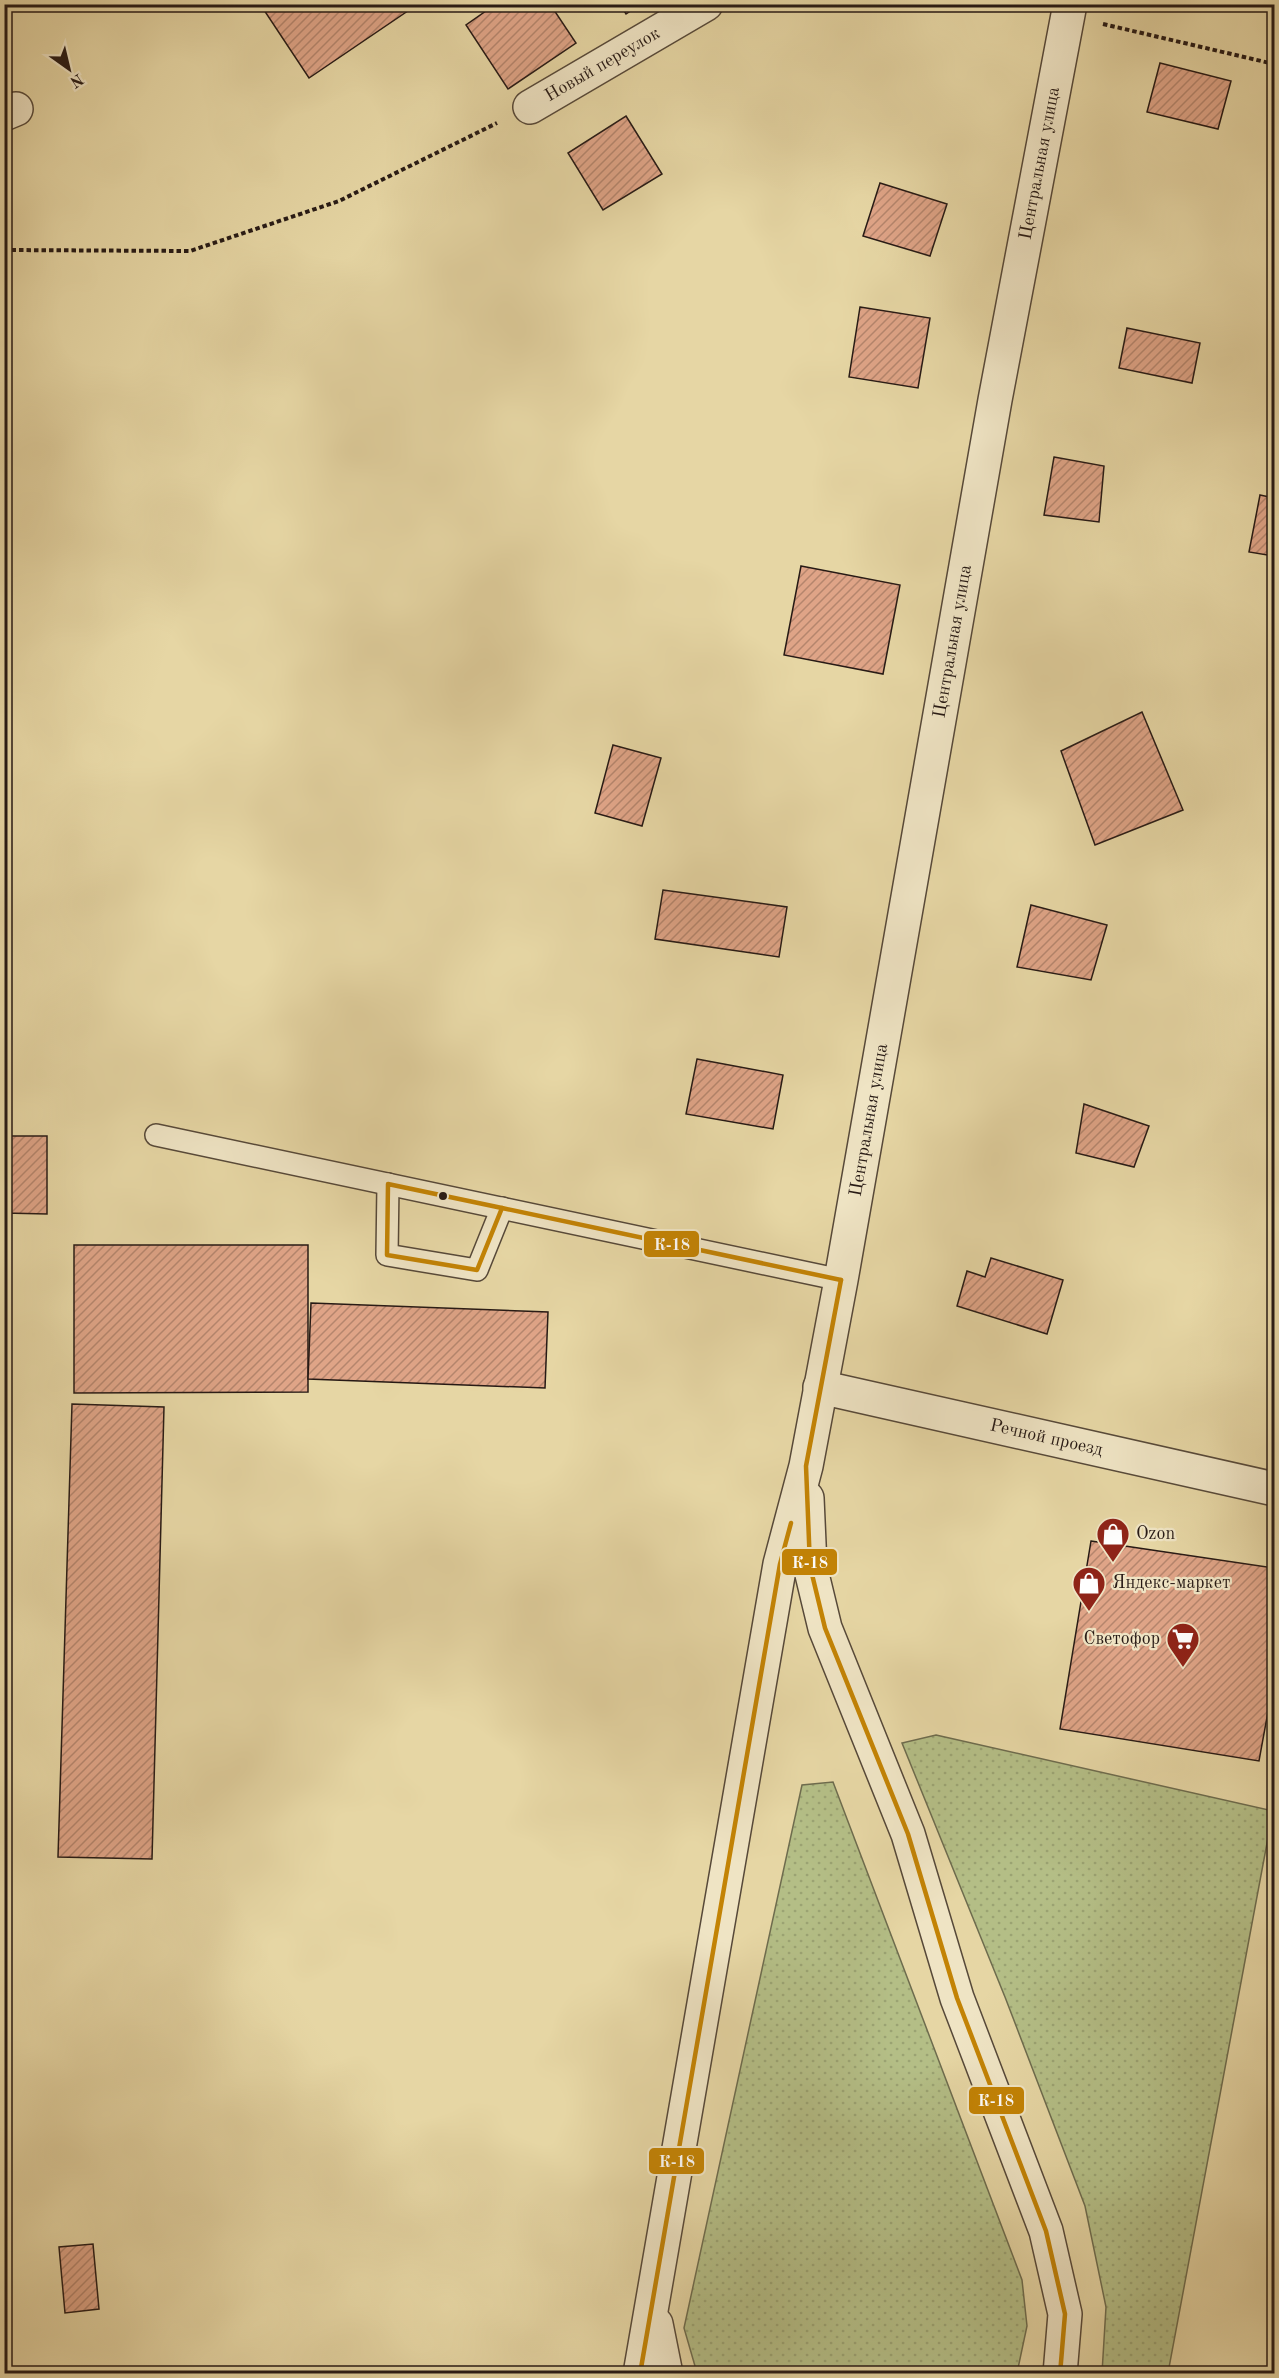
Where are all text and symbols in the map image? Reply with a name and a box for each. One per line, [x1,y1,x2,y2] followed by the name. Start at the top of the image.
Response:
[542,24,663,105] street label: Новый переулок
[39,39,99,99] north arrow
[66,70,86,90] text: N
[1017,85,1063,241] street label: Центральная улица
[931,563,975,719] street label: Центральная улица
[847,1042,891,1198] street label: Центральная улица
[437,1190,449,1202] unlabelled marker
[643,1230,700,1258] line badge: К-18
[654,1238,690,1254] text: К-18
[988,1416,1105,1459] street label: Речной проезд
[1095,1516,1131,1563] shop icon: Ozon
[1136,1525,1175,1543] place label: Ozon
[781,1548,838,1576] line badge: К-18
[792,1556,828,1572] text: К-18
[1071,1565,1107,1612] shop icon: Яндекс-маркет
[1112,1574,1230,1592] place label: Яндекс-маркет
[1165,1621,1201,1668] supermarket icon: Светофор
[1083,1630,1160,1649] place label: Светофор
[968,2086,1025,2115] line badge: К-18
[978,2094,1014,2110] text: К-18
[648,2147,705,2175] line badge: К-18
[659,2155,695,2171] text: К-18

